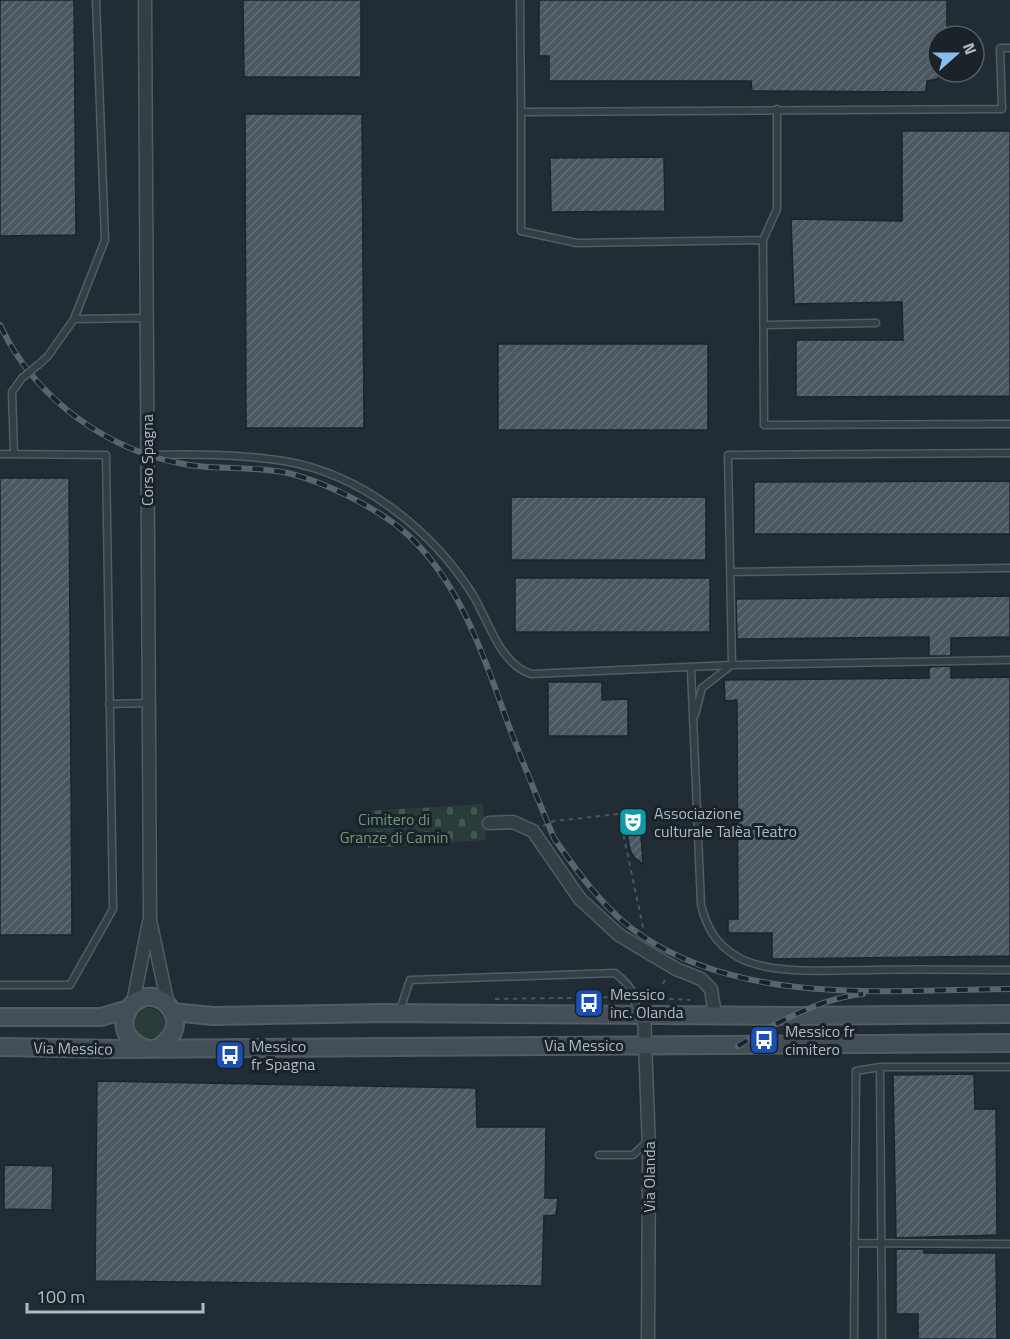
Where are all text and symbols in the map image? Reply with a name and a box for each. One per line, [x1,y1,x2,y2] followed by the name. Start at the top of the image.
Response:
[926,24,986,84] north arrow
[957,39,983,58] text: N
[135,414,159,506] street label: Corso Spagna
[654,801,797,843] place label: Associazione culturale Talèa Teatro
[617,806,649,838] theatre icon: Associazione culturale Talèa Teatro
[340,807,448,849] park label: Cimitero di Granze di Camin
[610,982,683,1024] place label: Messico inc. Olanda
[573,987,605,1019] bus stop icon: Messico inc. Olanda
[785,1019,855,1061] place label: Messico fr cimitero
[748,1024,780,1056] bus stop icon: Messico fr cimitero
[544,1033,624,1057] street label: Via Messico
[251,1034,315,1076] place label: Messico fr Spagna
[33,1035,113,1061] street label: Via Messico
[214,1039,246,1071] bus stop icon: Messico fr Spagna
[637,1141,661,1213] street label: Via Olanda
[27,1276,202,1314] scale bar
[36,1283,85,1310] text: 100 m

